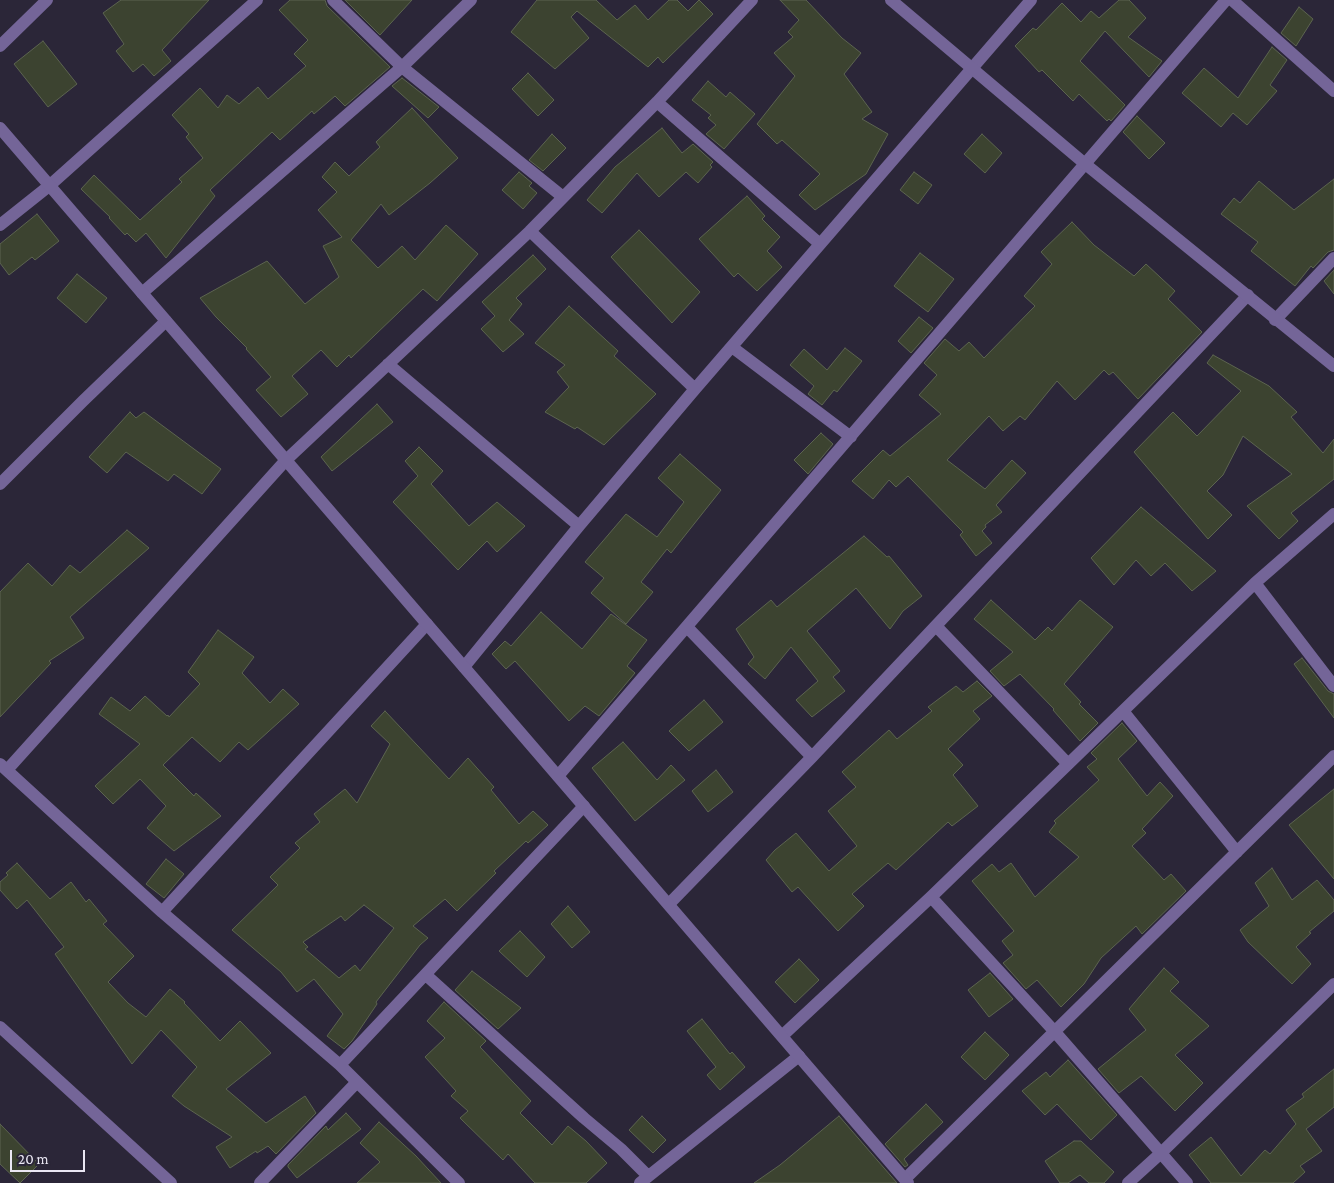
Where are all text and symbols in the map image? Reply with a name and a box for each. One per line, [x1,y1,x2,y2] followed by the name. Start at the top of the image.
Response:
[12,1140,88,1172] scale bar
[18,1151,49,1167] text: 20 m

